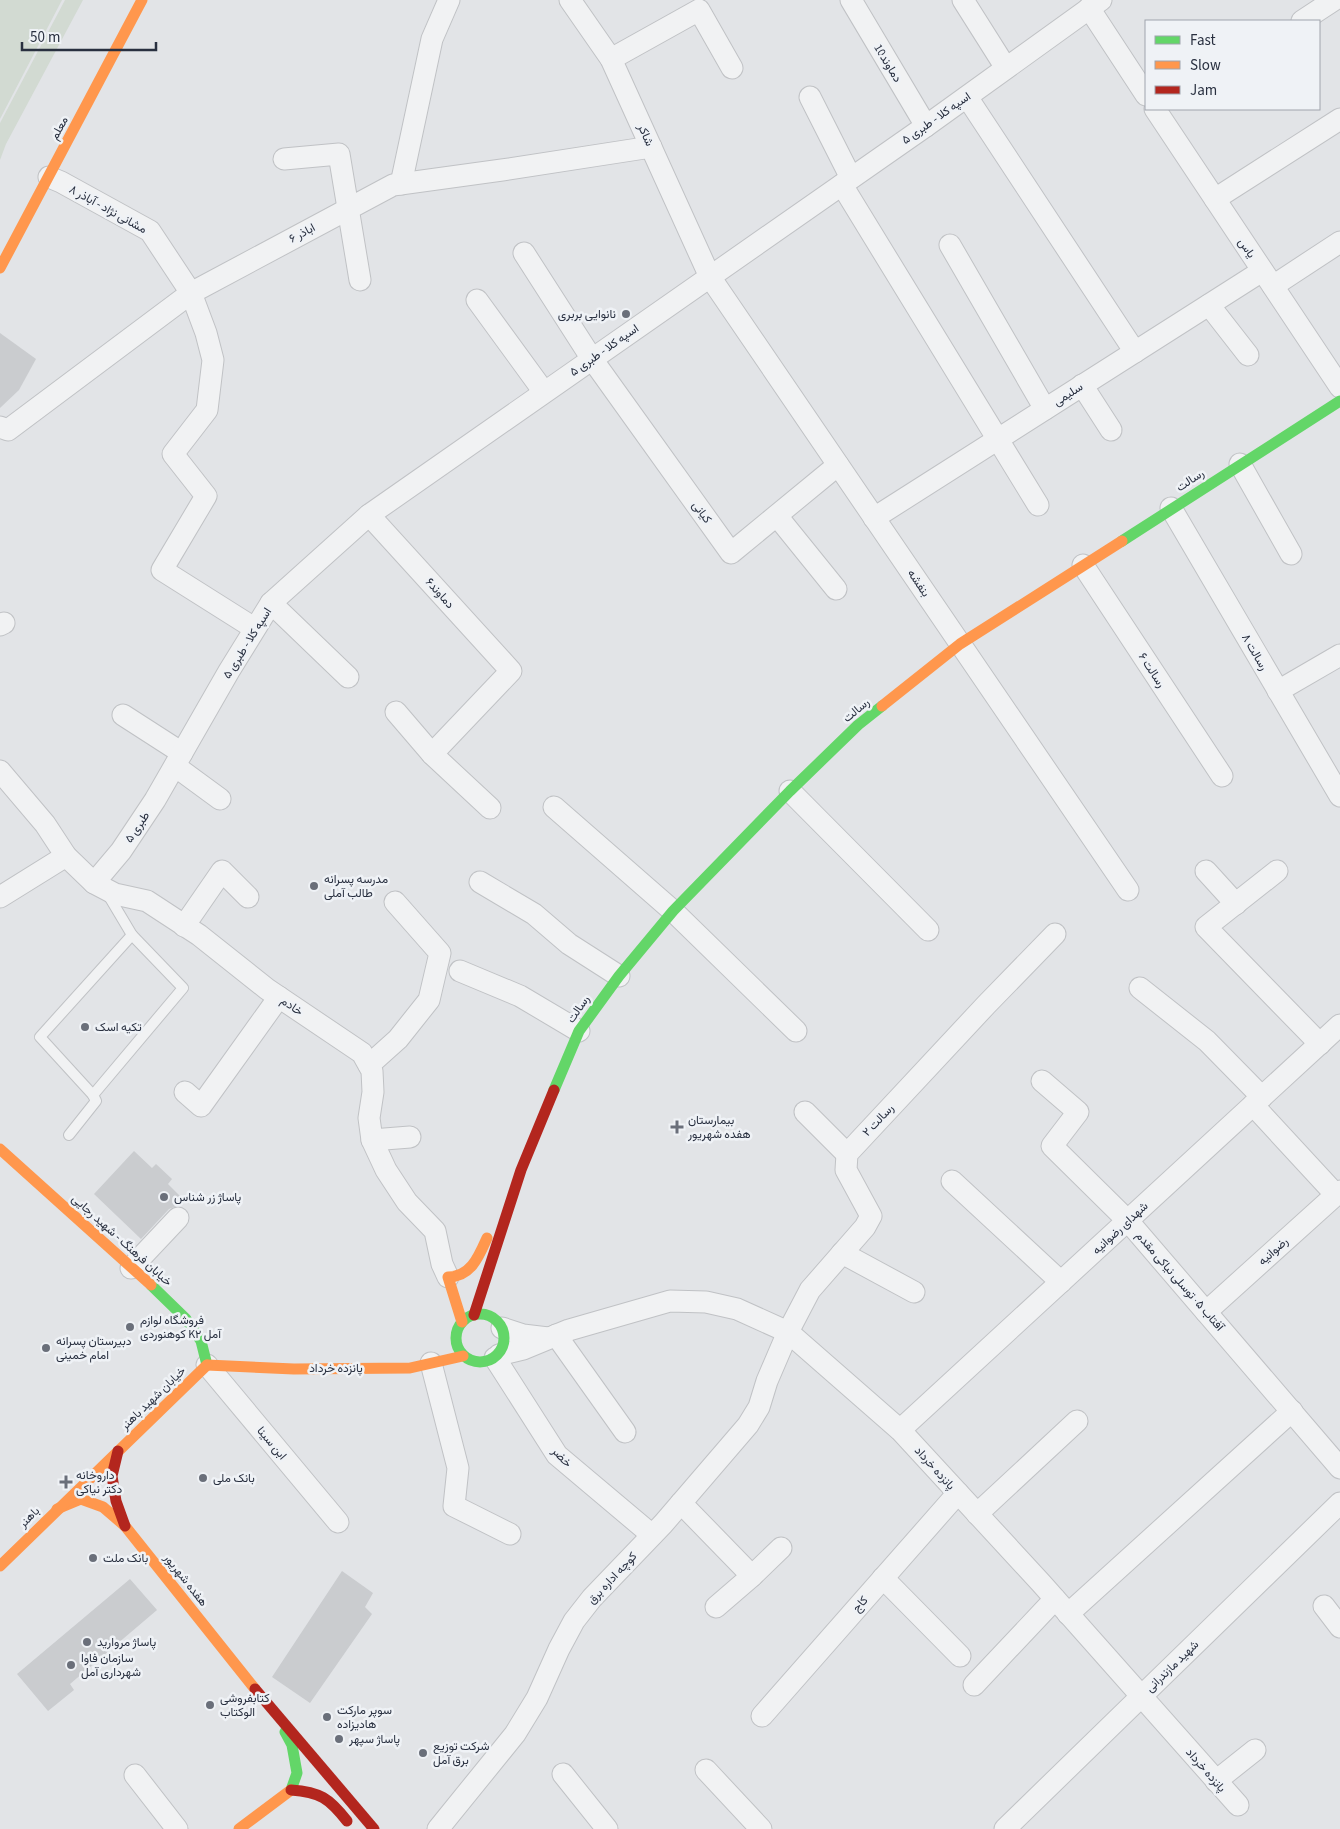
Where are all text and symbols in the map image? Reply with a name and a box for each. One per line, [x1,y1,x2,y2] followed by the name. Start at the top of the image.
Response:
[22,20,156,52] scale bar
[1145,20,1320,110] legend
[30,27,60,48] text: 50 m
[1190,30,1216,51] text: Fast
[869,41,906,86] street label: دماوند10
[1190,55,1221,76] text: Slow
[1190,80,1217,101] text: Jam
[898,88,974,149] street label: اسپه کلا - طبری ۵
[46,113,73,143] street label: معلم
[633,121,658,149] street label: شاکر
[66,181,150,238] street label: مشانی نژاد - آباذر ۸
[286,219,318,247] street label: اباذر ۶
[1234,235,1260,262] street label: یاس
[558,306,616,323] place label: نانوایی بربری
[620,308,632,320] marker: نانوایی بربری
[566,320,642,381] street label: اسپه کلا - طبری ۵
[1050,378,1087,410] street label: سلیمی
[1173,465,1208,496] street label: رسالت
[688,498,716,527] street label: کیانی
[903,566,934,600] street label: بنفشه
[421,574,458,613] street label: دماوند۶
[219,604,276,682] street label: اسپه کلا - طبری ۵
[1237,631,1272,674] street label: رسالت ۸
[1134,649,1169,691] street label: رسالت ۶
[839,694,873,727] street label: رسالت
[121,808,154,846] street label: طبری ۵
[324,871,388,902] place label: مدرسه پسرانه طالب آملی
[308,880,320,892] marker: مدرسه پسرانه طالب آملی
[563,992,594,1027] street label: رسالت
[277,993,306,1020] street label: خادم
[95,1019,142,1036] place label: تکیه اسک
[79,1021,91,1033] marker: تکیه اسک
[859,1100,898,1140] street label: رسالت ۲
[687,1112,751,1143] place label: بیمارستان هفده شهریور
[670,1120,684,1134] marker: بیمارستان هفده شهریور
[174,1189,242,1206] place label: پاساژ زر شناس
[68,1190,176,1290] street label: خیابان فرهنگ - شهید رجایی
[158,1191,170,1203] marker: پاساژ زر شناس
[1089,1198,1152,1259] street label: شهدای رضوانیه
[1132,1228,1228,1336] street label: آفتاب ۵- توسلی نیاکی مقدم
[1255,1233,1292,1270] street label: رضوانیه
[140,1312,222,1343] place label: فروشگاه لوازم کوهنوردی K۲ آمل
[124,1321,136,1333] marker: فروشگاه لوازم کوهنوردی K۲ آمل
[56,1333,132,1364] place label: دبیرستان پسرانه امام خمینی
[40,1342,52,1354] marker: دبیرستان پسرانه امام خمینی
[309,1360,363,1377] street label: پانزده خرداد
[116,1363,190,1435] street label: خیابان شهید باهنر
[253,1423,290,1463] street label: ابن سینا
[547,1442,576,1472] street label: خضر
[910,1443,959,1494] street label: پانزده خرداد
[76,1467,123,1498] place label: داروخانه دکتر نیاکی
[213,1470,255,1487] place label: بانک ملی
[197,1472,209,1484] marker: بانک ملی
[60,1476,72,1488] marker: داروخانه دکتر نیاکی
[14,1503,44,1532] street label: باهنر
[584,1548,641,1608] street label: کوچه اداره برق
[103,1550,148,1567] place label: بانک ملت
[159,1550,212,1610] street label: هفده شهریور
[87,1552,99,1564] marker: بانک ملت
[849,1593,872,1616] street label: کاج
[97,1634,156,1651] place label: پاساژ مروارید
[81,1636,93,1648] marker: پاساژ مروارید
[1142,1636,1203,1696] street label: شهید مازندرانی
[81,1650,141,1681] place label: سازمان فاوا شهرداری آمل
[65,1659,77,1671] marker: سازمان فاوا شهرداری آمل
[220,1690,270,1721] place label: کتابفروشی الوکتاب
[204,1699,216,1711] marker: کتابفروشی الوکتاب
[337,1702,392,1733] place label: سوپر مارکت هادیزاده
[321,1711,333,1723] marker: سوپر مارکت هادیزاده
[348,1731,400,1748] place label: پاساژ سپهر
[333,1733,345,1745] marker: پاساژ سپهر
[433,1738,490,1769] place label: شرکت توزیع برق آمل
[1182,1744,1230,1796] street label: پانزده خرداد
[417,1747,429,1759] marker: شرکت توزیع برق آمل

